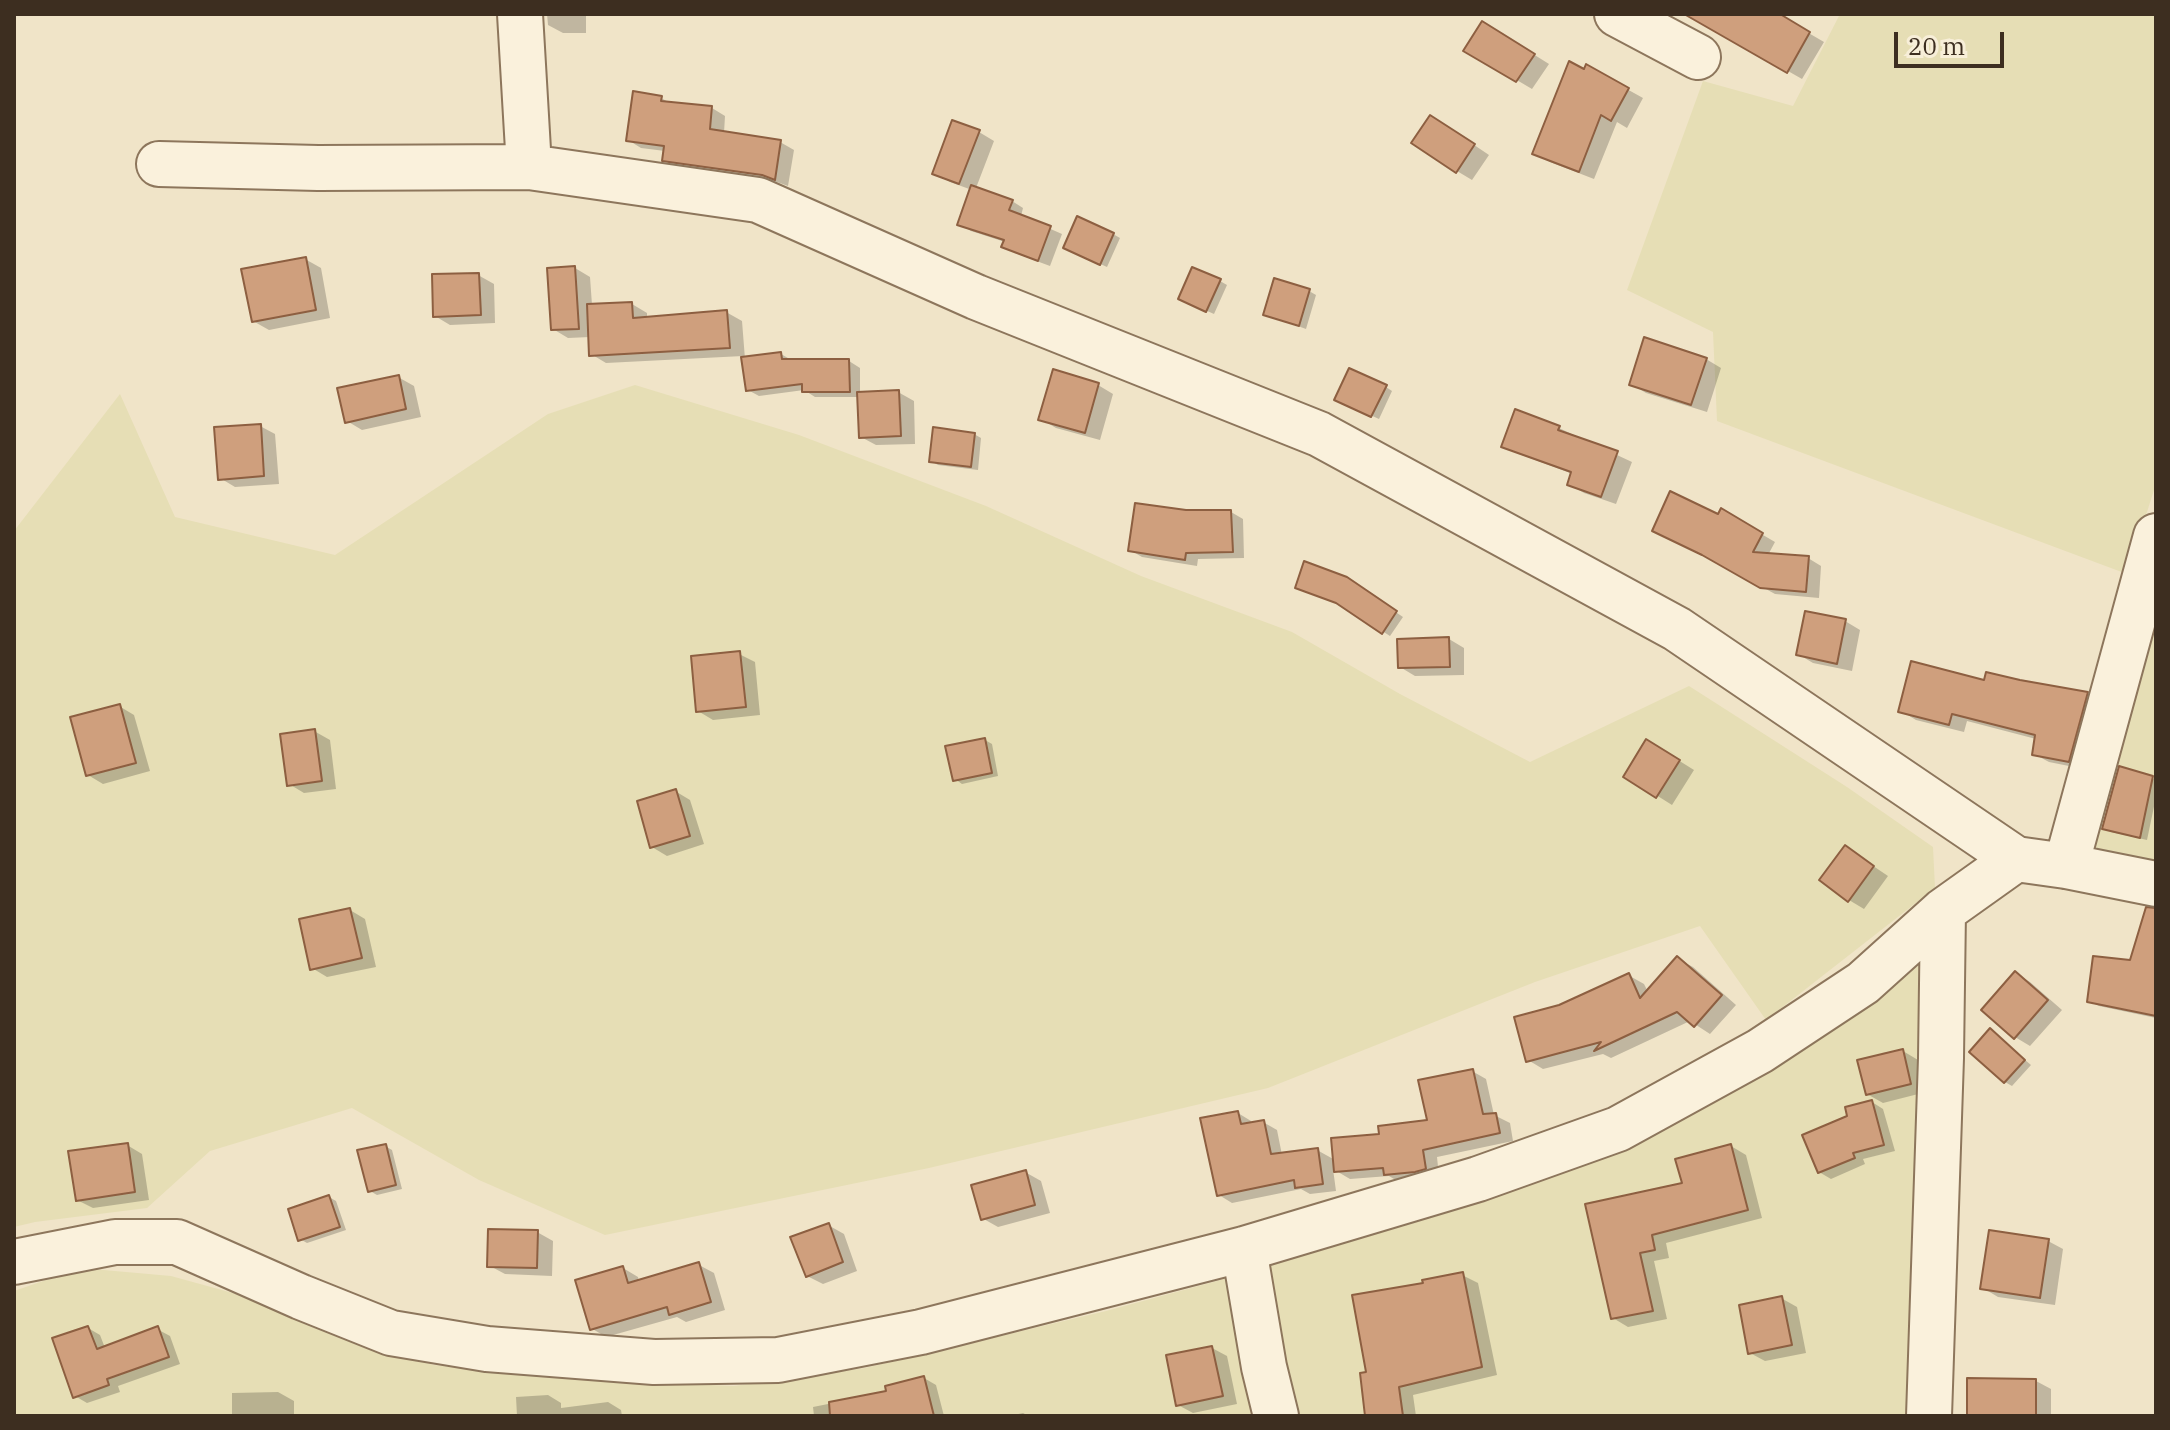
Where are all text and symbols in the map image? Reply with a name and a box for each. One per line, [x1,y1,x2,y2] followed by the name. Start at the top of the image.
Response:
[1898,16,2008,66] scale bar
[1908,30,1965,62] text: 20 m

